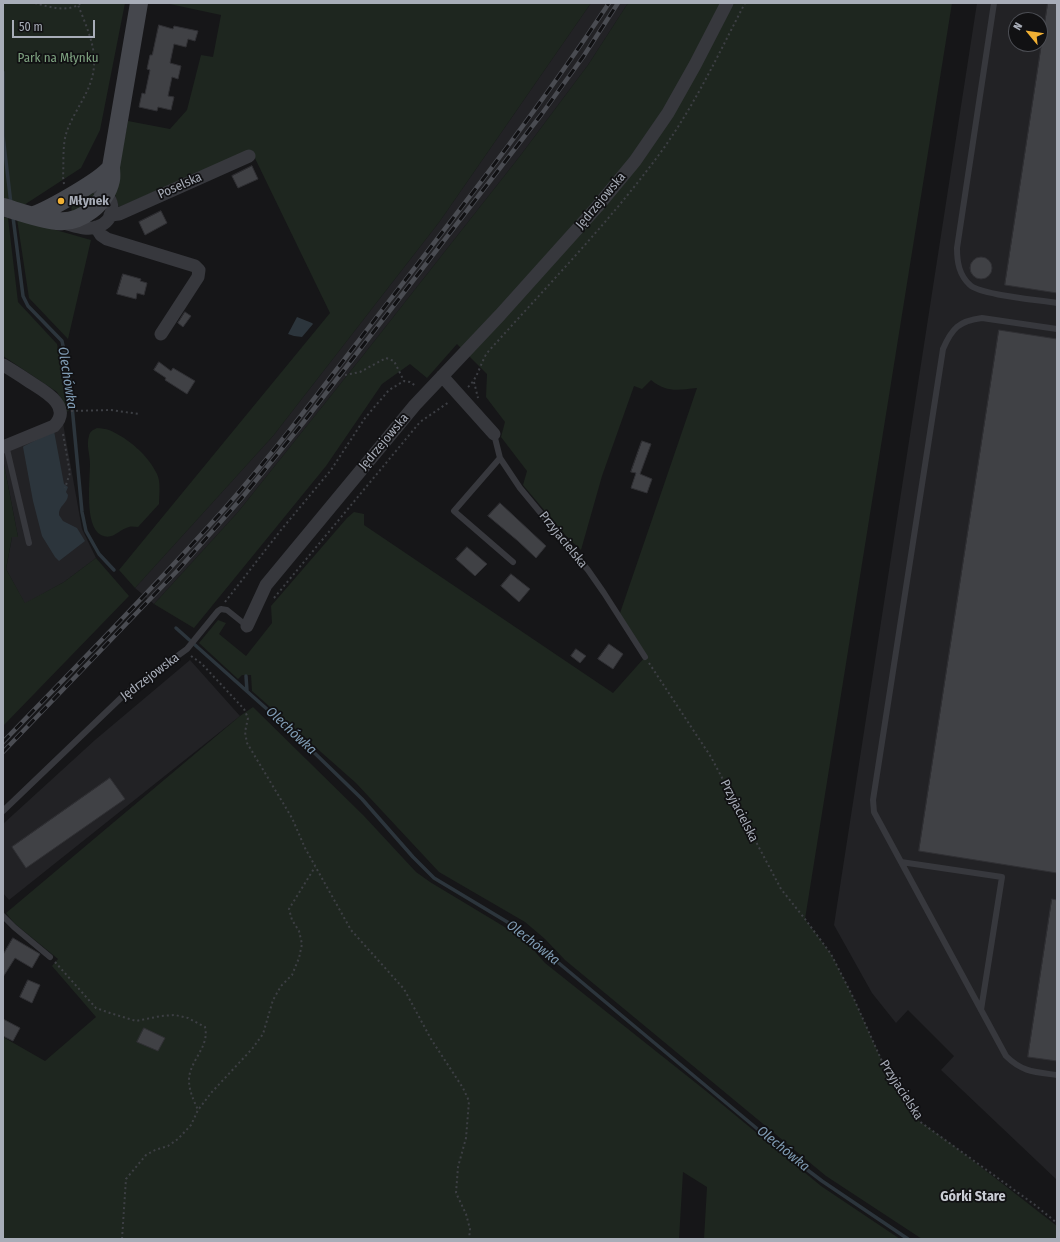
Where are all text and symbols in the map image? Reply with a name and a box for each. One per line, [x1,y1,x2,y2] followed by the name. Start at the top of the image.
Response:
[14,12,97,38] scale bar
[1008,12,1048,52] north arrow
[19,20,43,34] text: 50 m
[1011,20,1025,32] text: N
[18,50,98,66] park label: Park na Młynku
[156,169,204,203] street label: Poselska
[573,169,629,233] street label: Jędrzejowska
[69,193,109,209] place label: Młynek
[56,196,66,206] marker: Młynek
[54,346,80,410] water label: Olechówka
[356,410,412,474] street label: Jędrzejowska
[536,509,590,571] street label: Przyjacielska
[118,650,182,704] street label: Jędrzejowska
[262,703,320,759] water label: Olechówka
[717,777,761,845] street label: Przyjacielska
[503,917,563,969] water label: Olechówka
[876,1057,926,1123] street label: Przyjacielska
[753,1123,813,1175] water label: Olechówka
[940,1189,1006,1205] district label: Górki Stare

